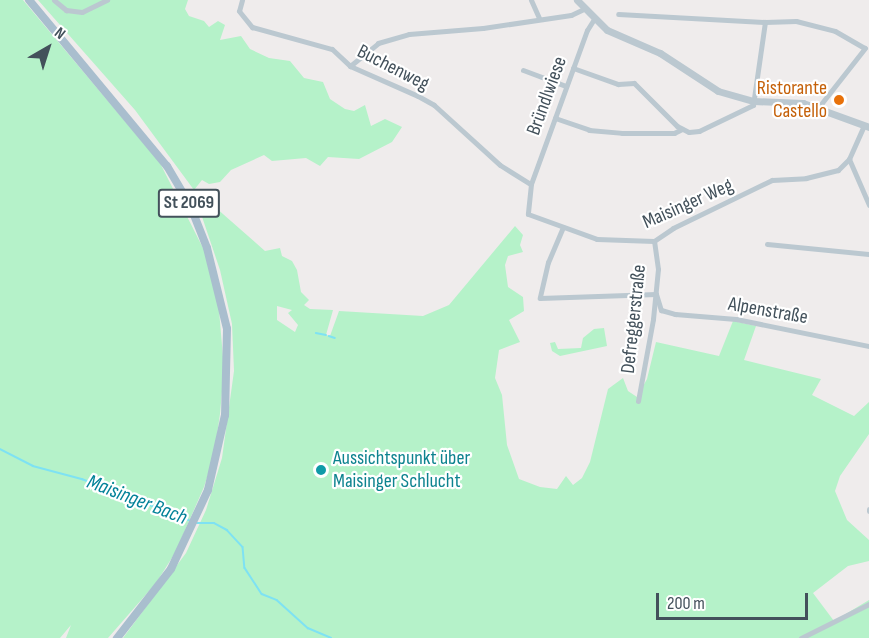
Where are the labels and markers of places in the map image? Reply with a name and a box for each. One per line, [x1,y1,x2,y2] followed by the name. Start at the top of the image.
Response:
[757,77,827,124] place label: Ristorante Castello
[832,93,846,107] marker: Ristorante Castello
[333,446,470,493] place label: Aussichtspunkt über Maisinger Schlucht
[314,463,328,477] marker: Aussichtspunkt über Maisinger Schlucht

